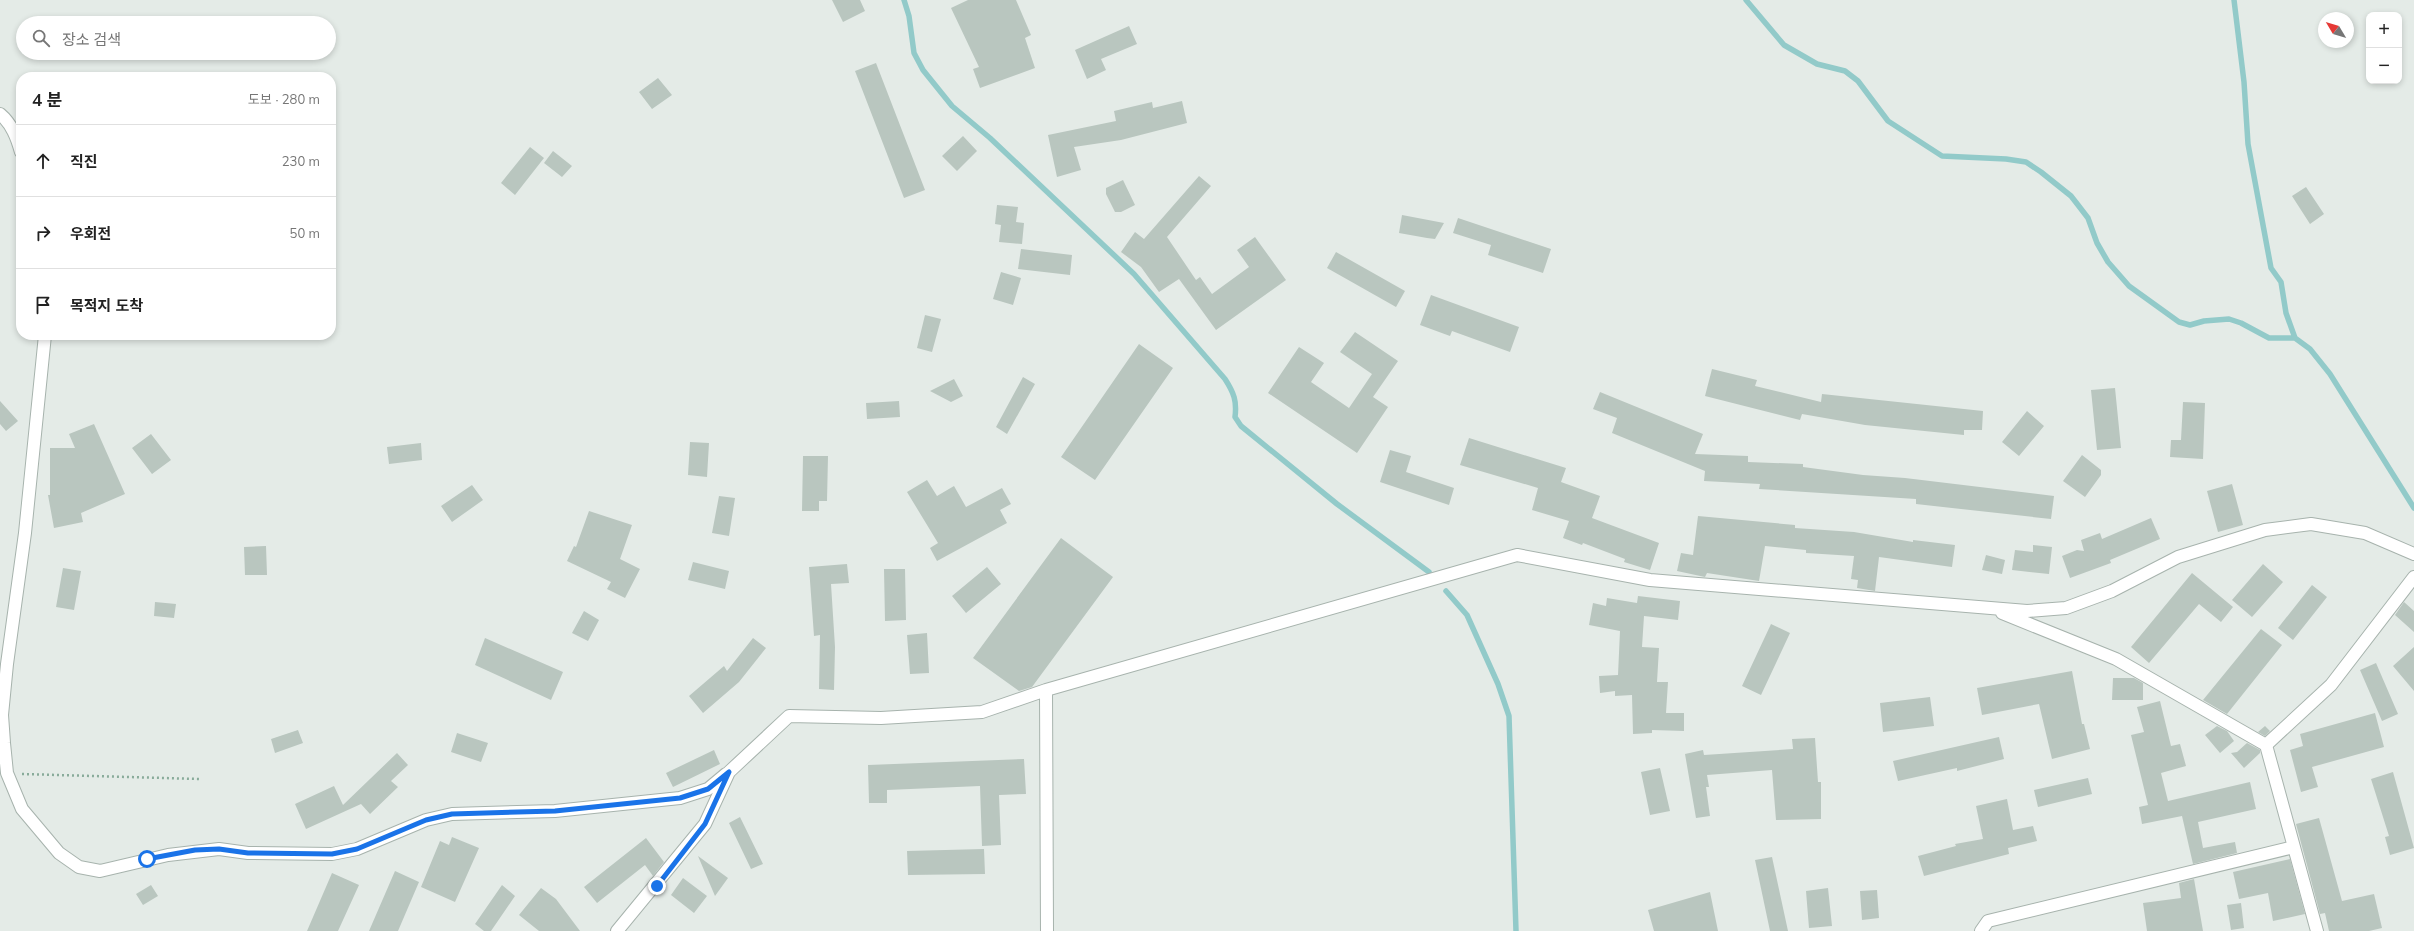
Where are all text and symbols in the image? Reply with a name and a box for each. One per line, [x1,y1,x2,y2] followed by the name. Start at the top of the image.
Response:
[2318,12,2354,48] north arrow
[2366,12,2402,84] map controls
[2366,12,2402,48] button: +
[16,16,336,60] search box
[30,27,52,49] icon: search
[62,30,121,49] text: 장소 검색
[2366,48,2402,84] button: −
[32,89,63,110] text: 4 분
[248,91,320,107] text: 도보 · 280 m
[32,150,54,172] icon: ahead
[70,152,98,171] text: 직진
[282,153,320,169] text: 230 m
[32,222,54,244] icon: right
[70,224,111,243] text: 우회전
[290,225,320,241] text: 50 m
[32,294,54,316] icon: arrive
[70,296,143,315] text: 목적지 도착
[138,850,156,868] route start
[648,877,666,895] route end

